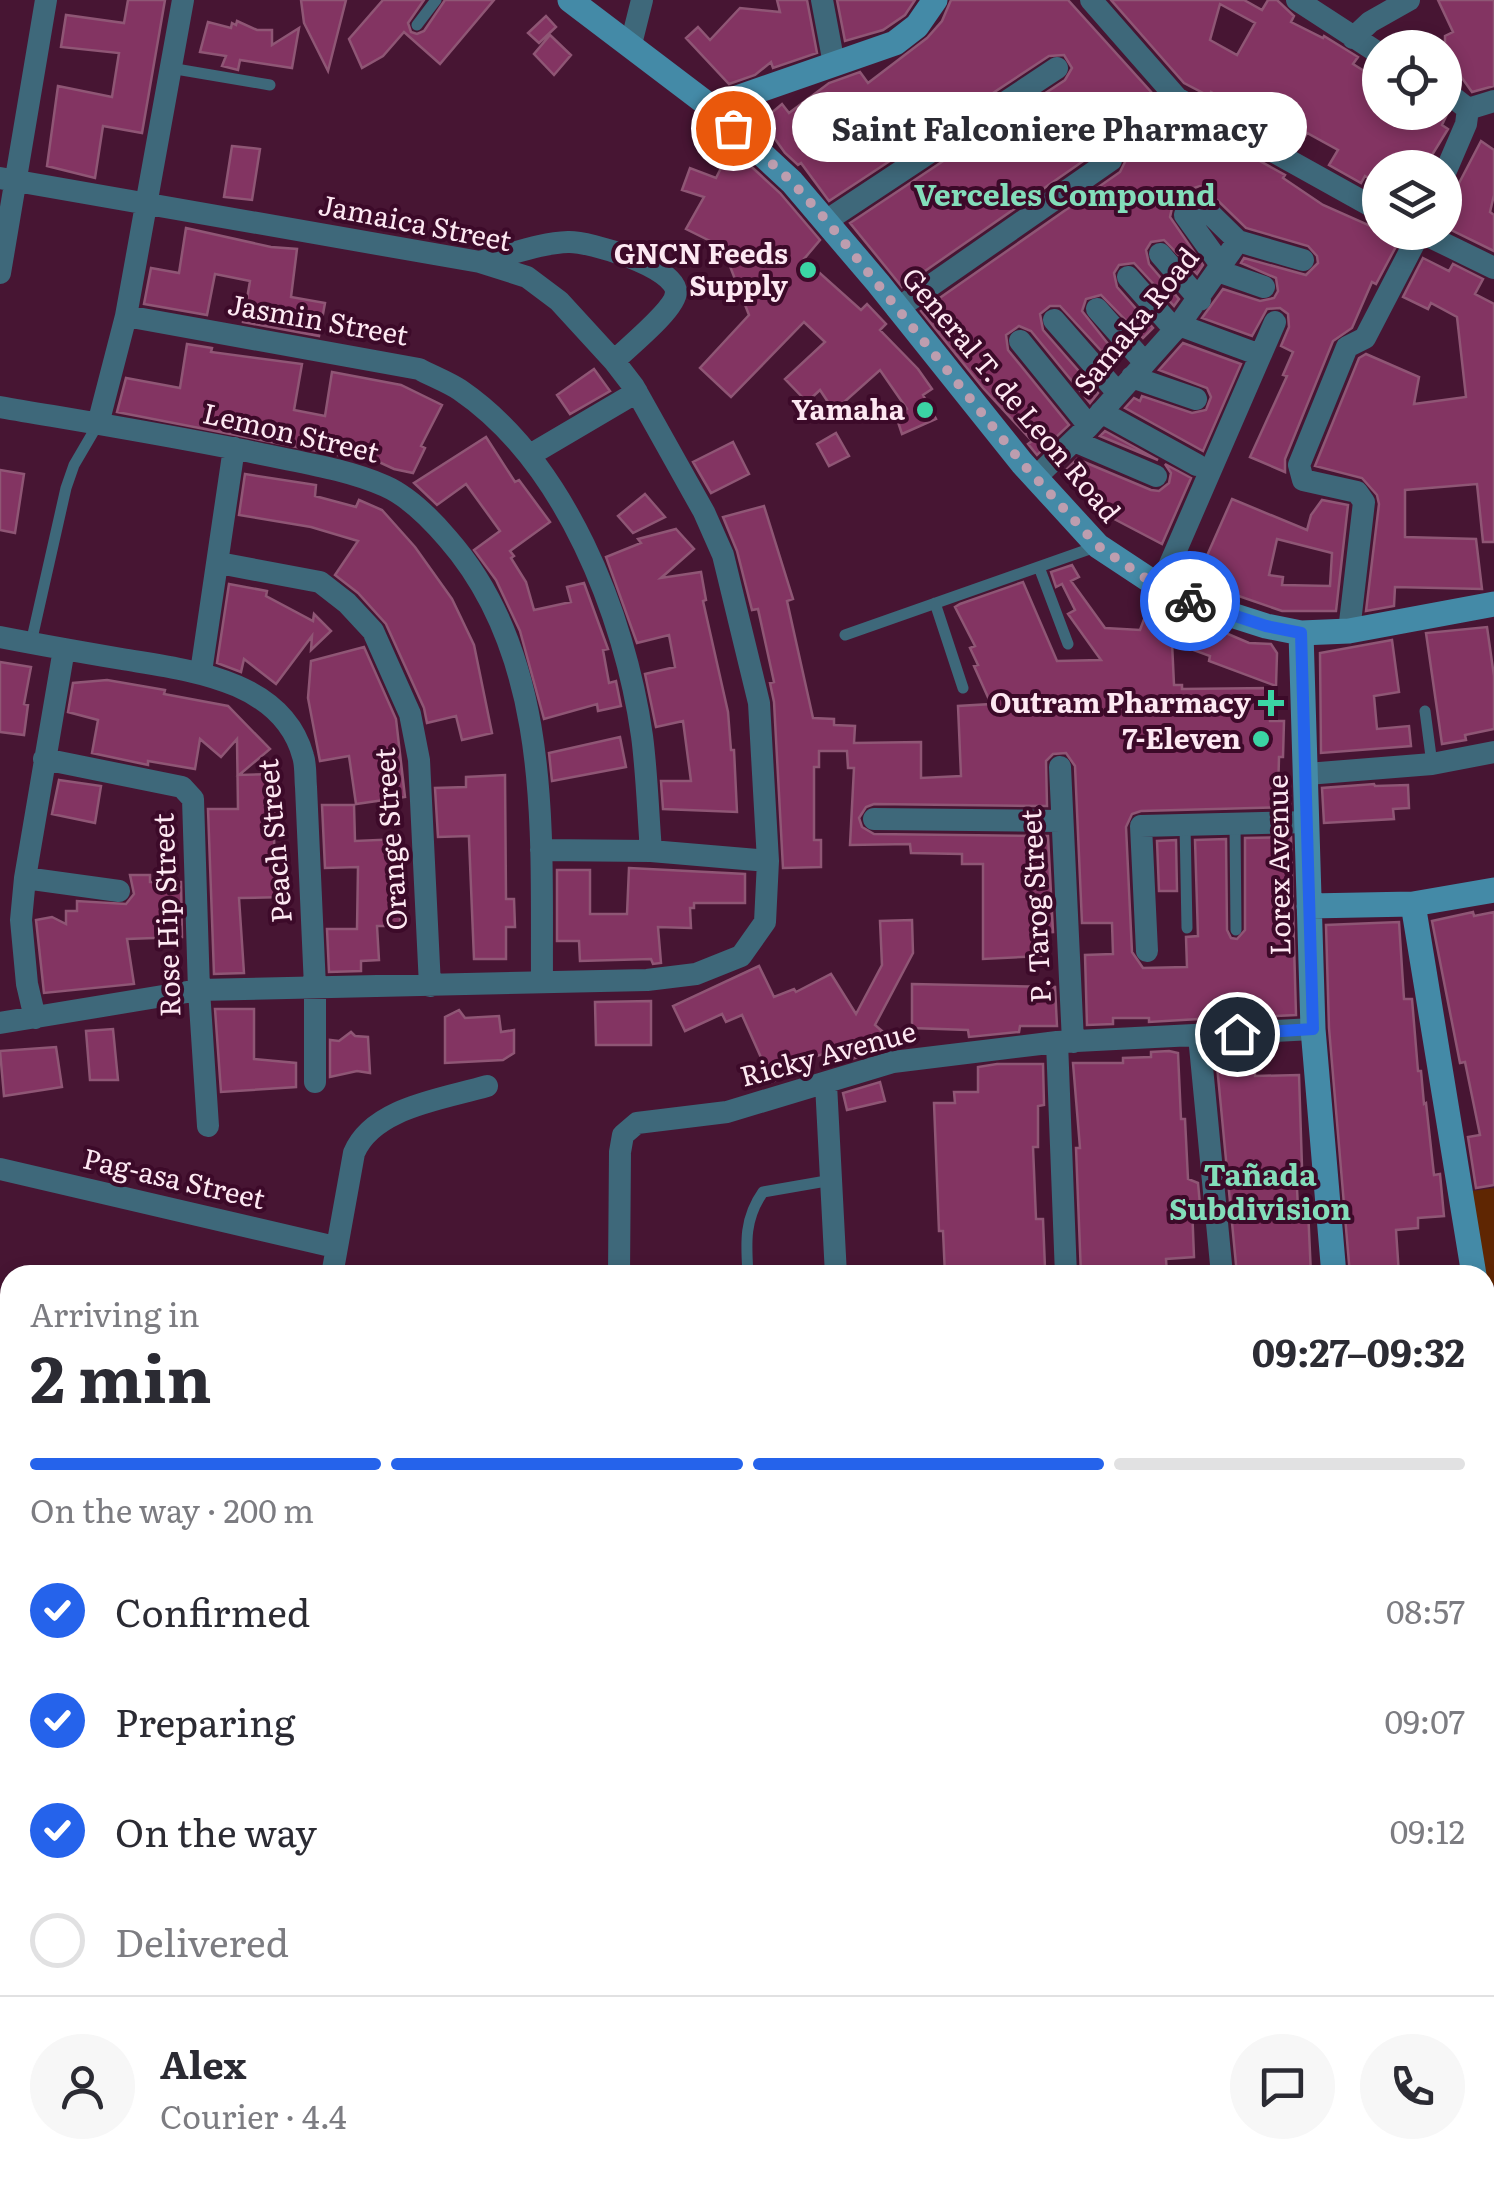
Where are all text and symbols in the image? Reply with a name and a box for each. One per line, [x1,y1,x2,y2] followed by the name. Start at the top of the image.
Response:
[1362,30,1462,250] map controls
[1362,30,1462,130] button: locate
[691,86,776,171] pin
[793,93,1308,163] callout: Saint Falconiere Pharmacy
[706,101,761,156] icon: bag
[831,103,1268,151] text: Saint Falconiere Pharmacy
[1362,150,1462,250] button: layers
[914,171,1216,215] district label: Verceles Compound
[315,182,516,260] street label: Jamaica Street
[614,231,789,305] place label: GNCN Feeds Supply
[1062,237,1207,403] street label: Samaka Road
[893,257,1132,530] street label: General T. de Leon Road
[797,259,819,281] marker: GNCN Feeds Supply
[225,281,413,355] street label: Jasmin Street
[791,387,906,429] place label: Yamaha
[199,390,384,472] street label: Lemon Street
[914,399,936,421] marker: Yamaha
[1140,551,1240,651] courier
[1163,574,1218,629] icon: bike
[990,680,1252,722] place label: Outram Pharmacy
[1260,692,1282,714] marker: Outram Pharmacy
[1122,716,1241,758] place label: 7-Eleven
[1250,728,1272,750] marker: 7-Eleven
[362,746,416,932] street label: Orange Street
[245,757,301,925] street label: Peach Street
[1254,774,1300,956] street label: Lorex Avenue
[1008,807,1060,1004] street label: P. Tarog Street
[140,812,190,1018] street label: Rose Hip Street
[1195,992,1280,1077] pin
[1210,1007,1265,1062] icon: home
[735,1008,920,1096] street label: Ricky Avenue
[79,1136,270,1219] street label: Pag-asa Street
[1169,1151,1351,1229] district label: Tañada Subdivision
[30,1289,200,1337] text: Arriving in
[1252,1322,1465,1379] text: 09:27–09:32
[30,1326,212,1423] text: 2 min
[30,1485,314,1533] text: On the way · 200 m
[115,1582,310,1639] text: Confirmed
[30,1583,85,1638] icon: check
[1386,1586,1465,1634] text: 08:57
[115,1692,295,1749] text: Preparing
[30,1693,85,1748] icon: check
[1384,1696,1465,1744] text: 09:07
[115,1802,317,1859] text: On the way
[30,1803,85,1858] icon: check
[1390,1806,1465,1854] text: 09:12
[115,1912,289,1969] text: Delivered
[30,2034,135,2139] button: person
[160,2034,246,2091] text: Alex
[1230,2034,1335,2139] button: chat
[1360,2034,1465,2139] button: phone
[160,2091,347,2139] text: Courier · 4.4

